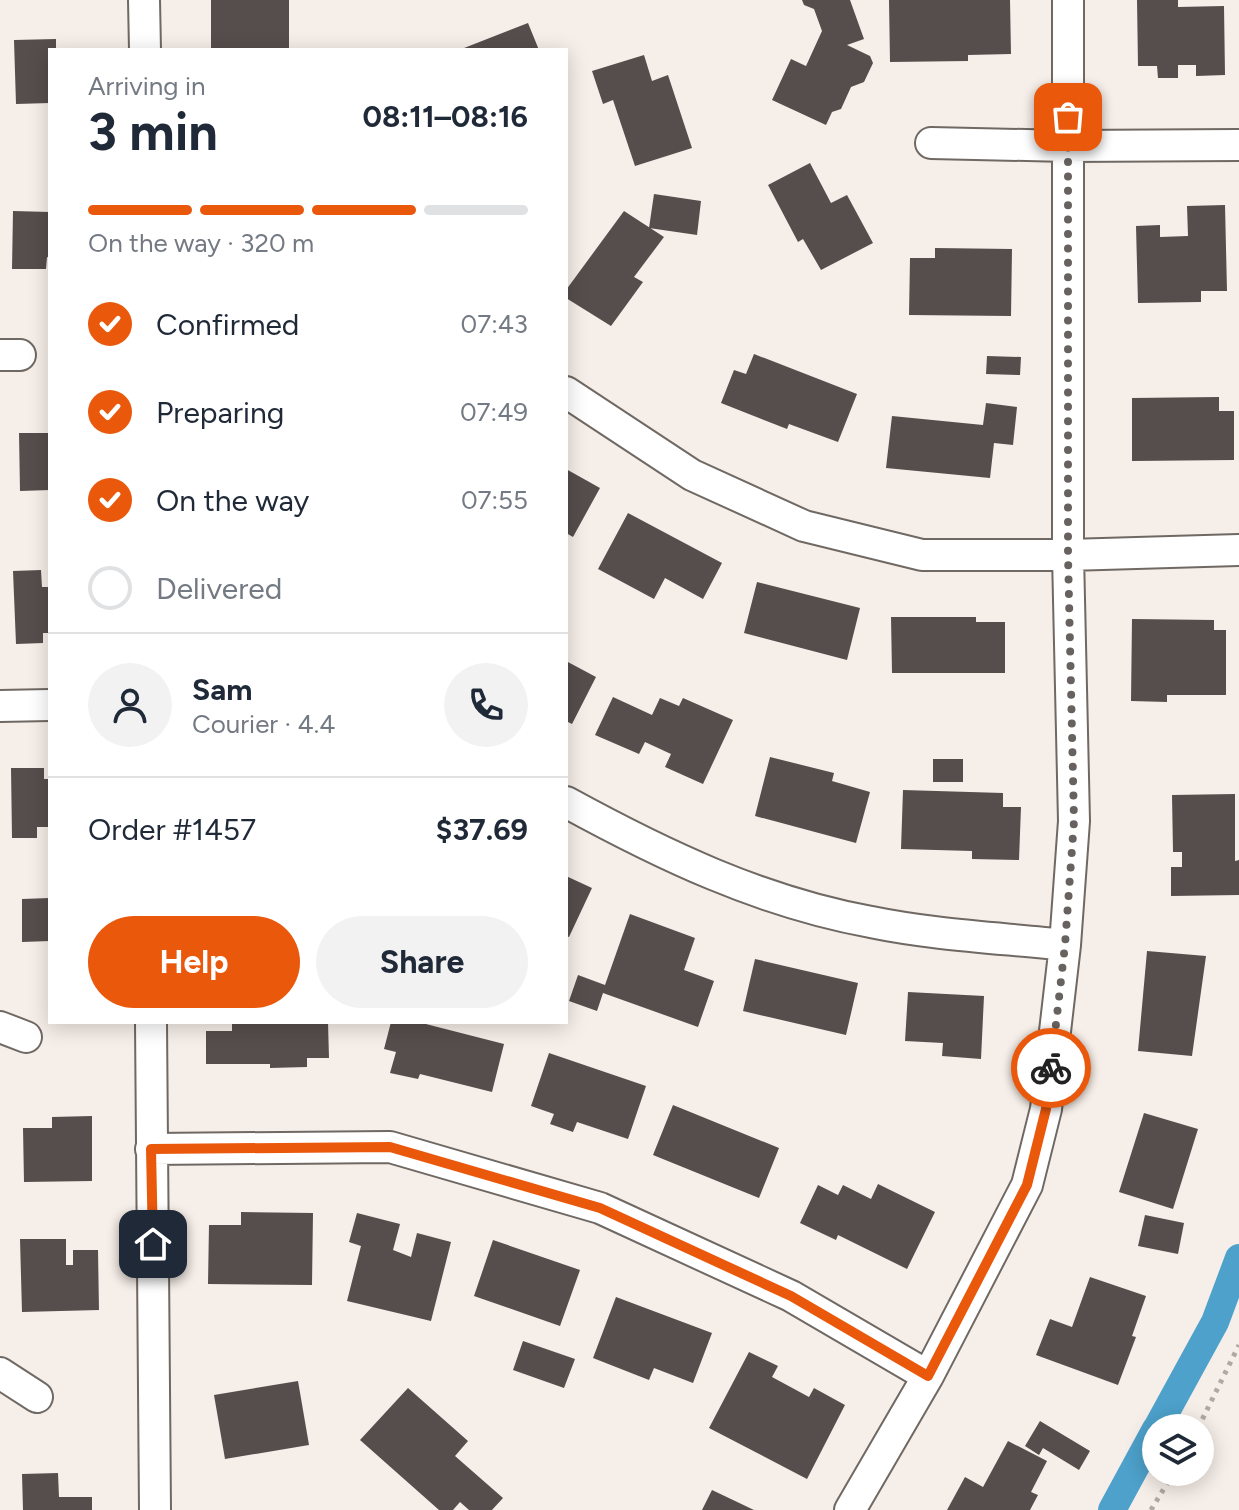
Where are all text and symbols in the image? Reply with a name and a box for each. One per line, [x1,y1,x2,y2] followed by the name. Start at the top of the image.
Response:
[88,70,206,102] text: Arriving in
[1034,83,1102,151] pin
[1046,95,1090,139] icon: bag
[362,98,528,135] text: 08:11–08:16
[88,101,218,163] text: 3 min
[88,227,314,259] text: On the way · 320 m
[88,302,132,346] icon: check
[156,306,299,343] text: Confirmed
[461,308,528,340] text: 07:43
[88,390,132,434] icon: check
[156,394,284,431] text: Preparing
[460,396,528,428] text: 07:49
[88,478,132,522] icon: check
[156,482,309,519] text: On the way
[461,484,528,516] text: 07:55
[156,570,282,607] text: Delivered
[88,663,172,747] button: person
[444,663,528,747] button: phone
[192,671,252,708] text: Sam
[192,708,335,740] text: Courier · 4.4
[88,811,256,848] text: Order #1457
[436,811,528,848] text: $37.69
[88,916,300,1008] button: Help
[316,916,528,1008] button: Share
[1011,1028,1091,1108] courier
[1029,1046,1073,1090] icon: bike
[119,1210,187,1278] pin
[131,1222,175,1266] icon: home
[1142,1414,1214,1486] map controls
[1142,1414,1214,1486] button: layers

